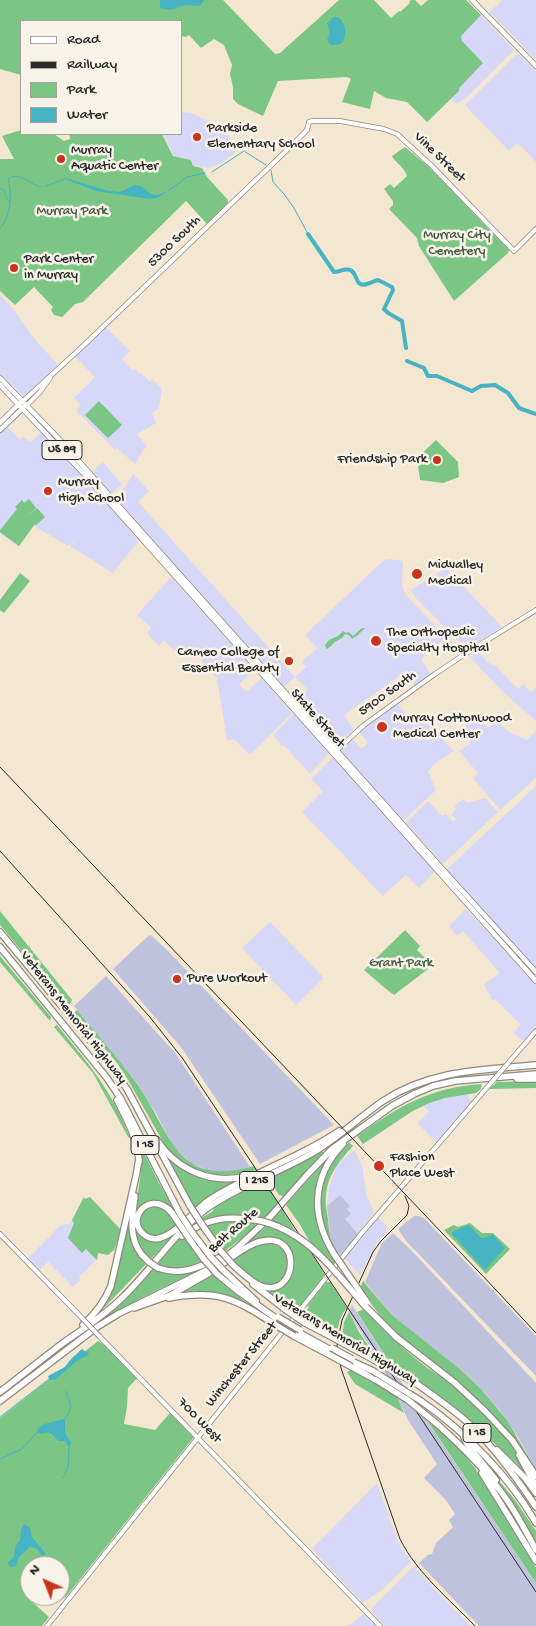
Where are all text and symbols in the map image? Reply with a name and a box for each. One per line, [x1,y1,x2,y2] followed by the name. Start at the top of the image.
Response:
[20,20,182,135] legend
[67,31,100,49] text: Road
[67,56,117,74] text: Railway
[67,81,96,99] text: Park
[67,106,107,124] text: Water
[207,121,315,154] place label: Parkside Elementary School
[410,129,468,187] street label: Vine Street
[191,131,203,143] marker: Parkside Elementary School
[71,143,158,176] place label: Murray Aquatic Center
[55,153,67,165] marker: Murray Aquatic Center
[37,204,107,220] park label: Murray Park
[145,213,205,271] street label: 5300 South
[423,228,491,260] park label: Murray City Cemetery
[24,252,93,284] place label: Park Center in Murray
[8,262,20,274] marker: Park Center in Murray
[42,440,82,460] road number: US 89
[337,452,427,468] place label: Friendship Park
[431,454,443,466] marker: Friendship Park
[58,475,124,508] place label: Murray High School
[42,485,54,497] marker: Murray High School
[428,558,483,590] place label: Midvalley Medical
[410,567,424,581] marker: Midvalley Medical
[387,625,489,658] place label: The Orthopedic Specialty Hospital
[369,634,383,648] marker: The Orthopedic Specialty Hospital
[178,645,279,678] place label: Cameo College of Essential Beauty
[283,655,295,667] marker: Cameo College of Essential Beauty
[356,667,420,721] street label: 5900 South
[286,686,348,752] street label: State Street
[393,711,511,744] place label: Murray Cottonwood Medical Center
[375,720,389,734] marker: Murray Cottonwood Medical Center
[16,948,130,1088] street label: Veterans Memorial Highway
[369,956,433,972] park label: Grant Park
[187,971,267,987] place label: Pure Workout
[171,973,183,985] marker: Pure Workout
[131,1136,159,1154] road number: I 15
[390,1150,454,1182] place label: Fashion Place West
[372,1159,386,1173] marker: Fashion Place West
[240,1172,274,1190] road number: I 215
[206,1205,262,1257] street label: Belt Route
[270,1291,420,1389] street label: Veterans Memorial Highway
[202,1319,282,1411] street label: Winchester Street
[173,1395,225,1447] street label: 700 West
[463,1424,491,1442] road number: I 15
[20,1556,70,1606] north arrow
[26,1561,44,1580] text: N

